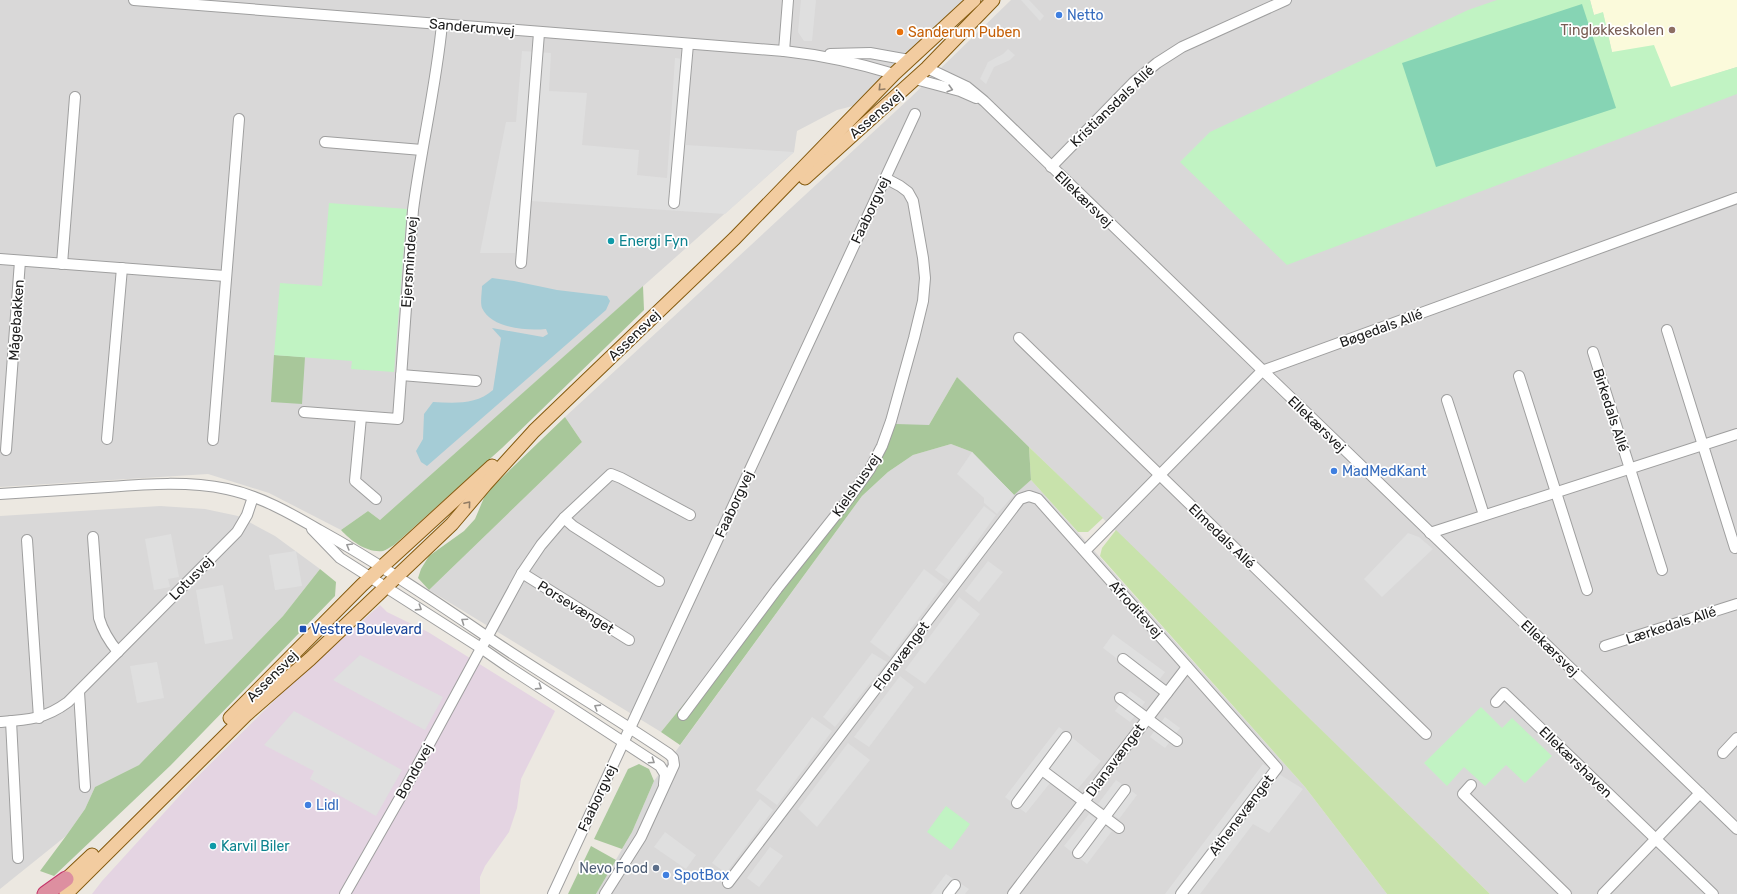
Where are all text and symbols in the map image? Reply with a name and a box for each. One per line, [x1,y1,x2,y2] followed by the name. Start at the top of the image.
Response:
[1067,7,1104,24] place label: Netto
[1054,10,1064,20] marker: Netto
[428,15,516,40] street label: Sanderumvej
[1561,22,1664,39] place label: Tingløkkeskolen
[908,24,1021,41] place label: Sanderum Puben
[1667,25,1677,35] marker: Tingløkkeskolen
[895,27,905,37] marker: Sanderum Puben
[1067,62,1158,151] street label: Kristiansdals Allé
[878,83,886,91] one-way arrow
[946,84,953,93] one-way arrow
[846,86,907,142] street label: Assensvej
[1051,168,1116,231] street label: Ellekærsvej
[848,174,893,246] street label: Faaborgvej
[398,216,421,308] street label: Ejersmindevej
[619,233,688,250] place label: Energi Fyn
[606,236,616,246] marker: Energi Fyn
[5,279,28,361] street label: Mågebakken
[605,306,664,364] street label: Assensvej
[1337,306,1425,351] street label: Bøgedals Allé
[1589,366,1632,454] street label: Birkedals Allé
[1284,393,1349,456] street label: Ellekærsvej
[829,451,884,520] street label: Kielshusvej
[1342,463,1427,480] place label: MadMedKant
[1329,466,1339,476] marker: MadMedKant
[712,468,757,540] street label: Faaborgvej
[1185,500,1259,572] street label: Elmedals Allé
[464,502,471,509] one-way arrow
[346,544,353,551] one-way arrow
[166,553,217,604] street label: Lotusvej
[534,577,618,638] street label: Porsevænget
[1105,577,1166,642] street label: Afroditevej
[415,603,422,611] one-way arrow
[1624,603,1719,648] street label: Lærkedals Allé
[1517,617,1582,680] street label: Ellekærsvej
[461,618,468,626] one-way arrow
[870,618,933,694] street label: Floravænget
[311,621,422,638] place label: Vestre Boulevard
[298,624,308,634] marker: Vestre Boulevard
[243,647,302,706] street label: Assensvej
[535,682,542,689] one-way arrow
[594,704,601,711] one-way arrow
[1082,720,1149,800] street label: Dianavænget
[1536,723,1616,801] street label: Ellekærshaven
[392,741,437,802] street label: Bondovej
[648,756,655,763] one-way arrow
[575,762,620,834] street label: Faaborgvej
[1205,771,1278,859] street label: Athenevænget
[316,797,339,814] place label: Lidl
[303,800,313,810] marker: Lidl
[221,838,290,855] place label: Karvil Biler
[208,841,218,851] marker: Karvil Biler
[579,860,648,877] place label: Nevo Food
[651,863,661,873] marker: Nevo Food
[674,867,730,884] place label: SpotBox
[661,870,671,880] marker: SpotBox

